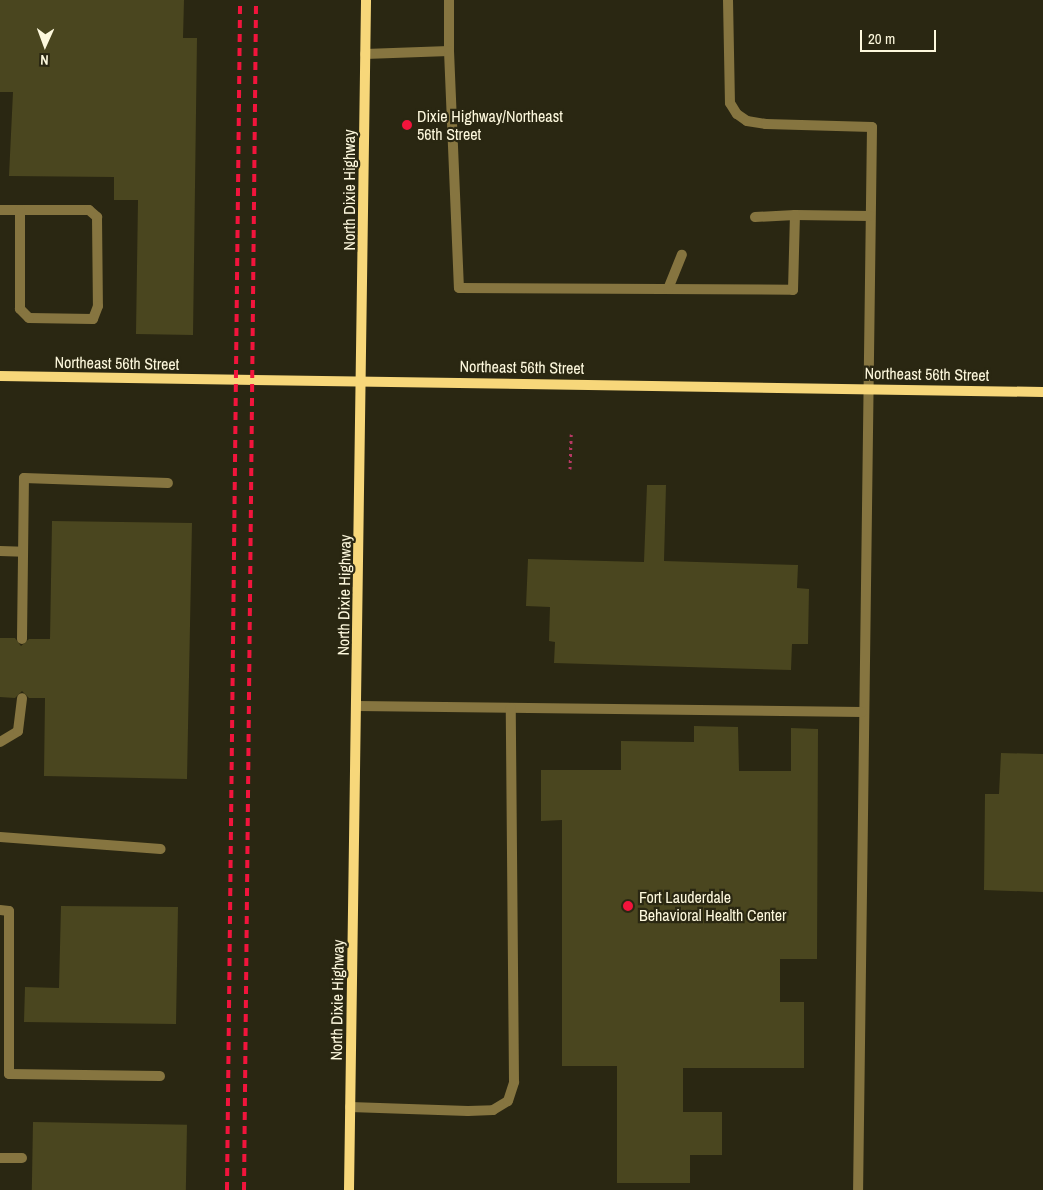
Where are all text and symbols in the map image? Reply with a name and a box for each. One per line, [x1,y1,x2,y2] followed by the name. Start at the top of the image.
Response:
[20,20,70,70] north arrow
[863,20,939,52] scale bar
[868,28,895,49] text: 20 m
[40,51,49,69] text: N
[417,106,563,144] place label: Dixie Highway/Northeast 56th Street
[401,119,413,131] marker: Dixie Highway/Northeast 56th Street
[339,129,359,251] street label: North Dixie Highway
[54,352,180,374] street label: Northeast 56th Street
[459,356,585,378] street label: Northeast 56th Street
[864,363,990,385] street label: Northeast 56th Street
[333,534,355,656] street label: North Dixie Highway
[639,887,786,925] place label: Fort Lauderdale Behavioral Health Center
[621,899,635,913] marker: Fort Lauderdale Behavioral Health Center
[326,939,348,1061] street label: North Dixie Highway

